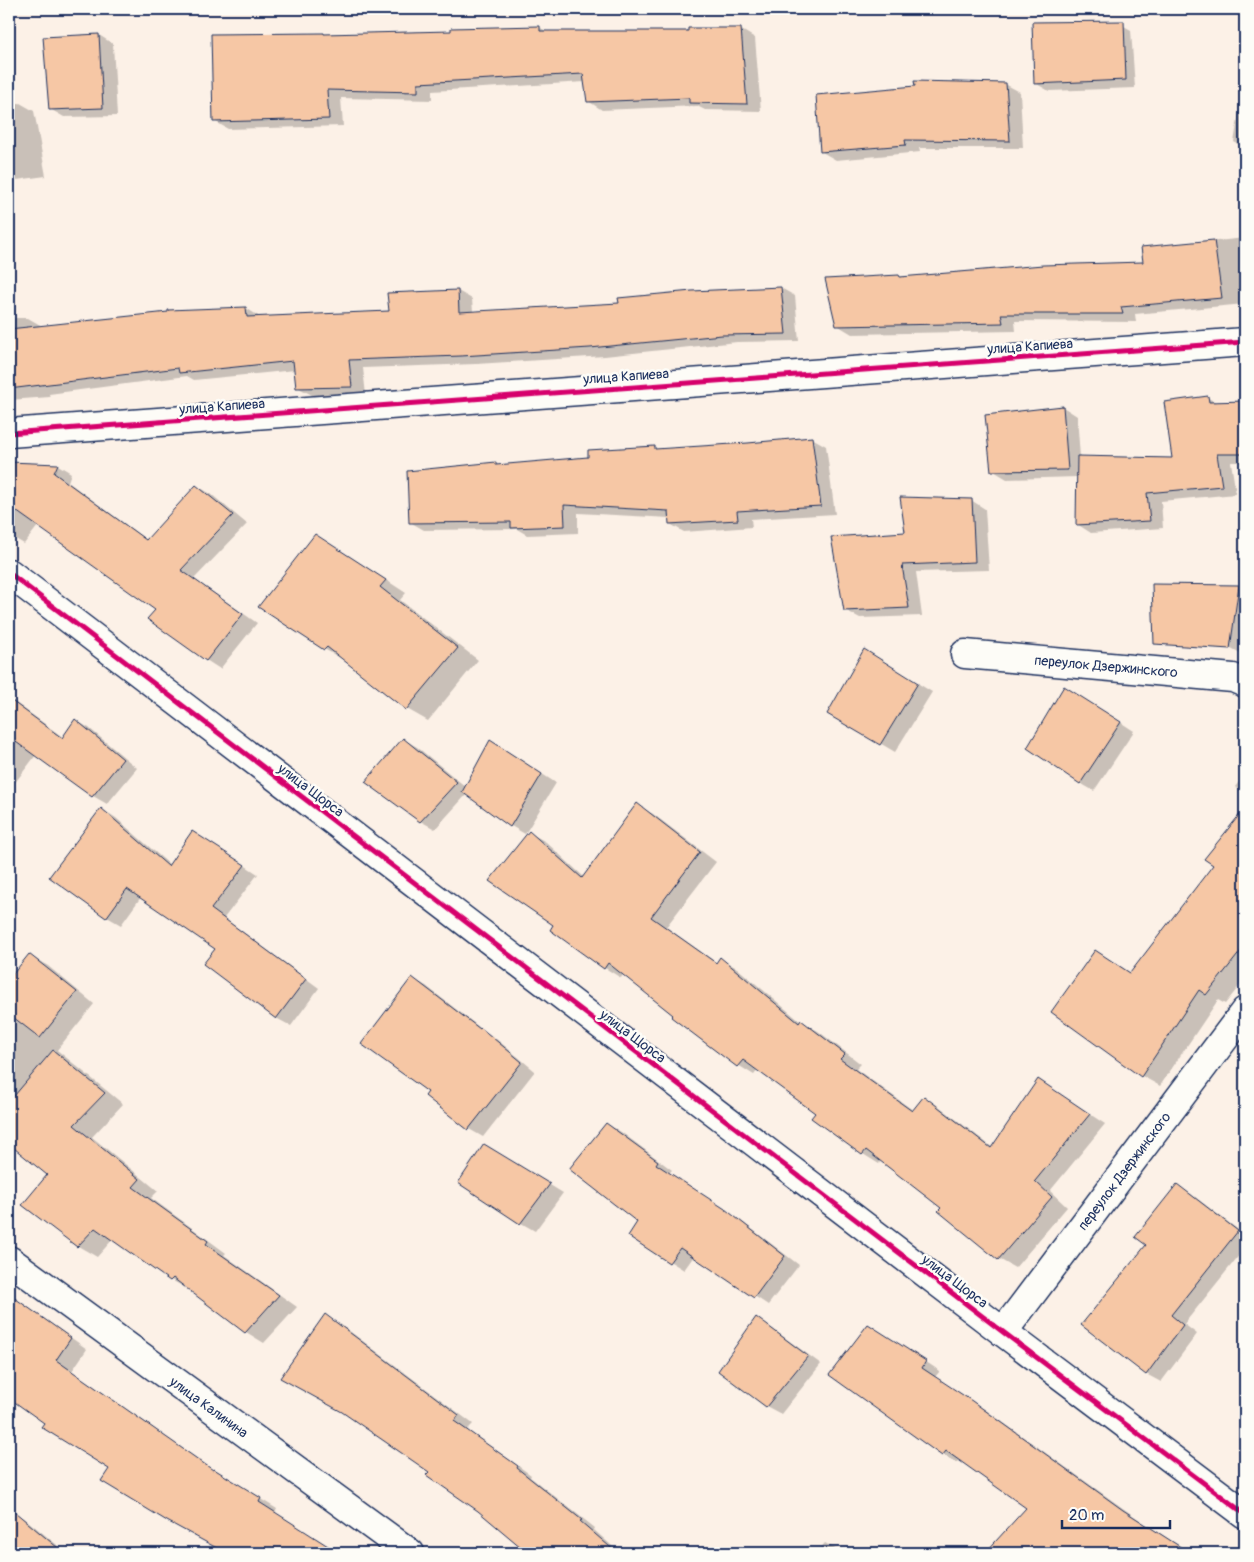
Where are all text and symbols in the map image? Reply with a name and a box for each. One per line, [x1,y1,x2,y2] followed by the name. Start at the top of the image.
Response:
[985,335,1074,358] street label: улица Капиева
[581,365,670,388] street label: улица Капиева
[177,395,266,418] street label: улица Капиева
[1034,652,1179,681] street label: переулок Дзержинского
[274,760,347,821] street label: улица Щорса
[596,1006,669,1067] street label: улица Щорса
[1074,1108,1175,1234] street label: переулок Дзержинского
[918,1251,991,1312] street label: улица Щорса
[165,1373,251,1442] street label: улица Калинина
[1062,1497,1169,1529] scale bar
[1069,1506,1104,1525] text: 20 m

